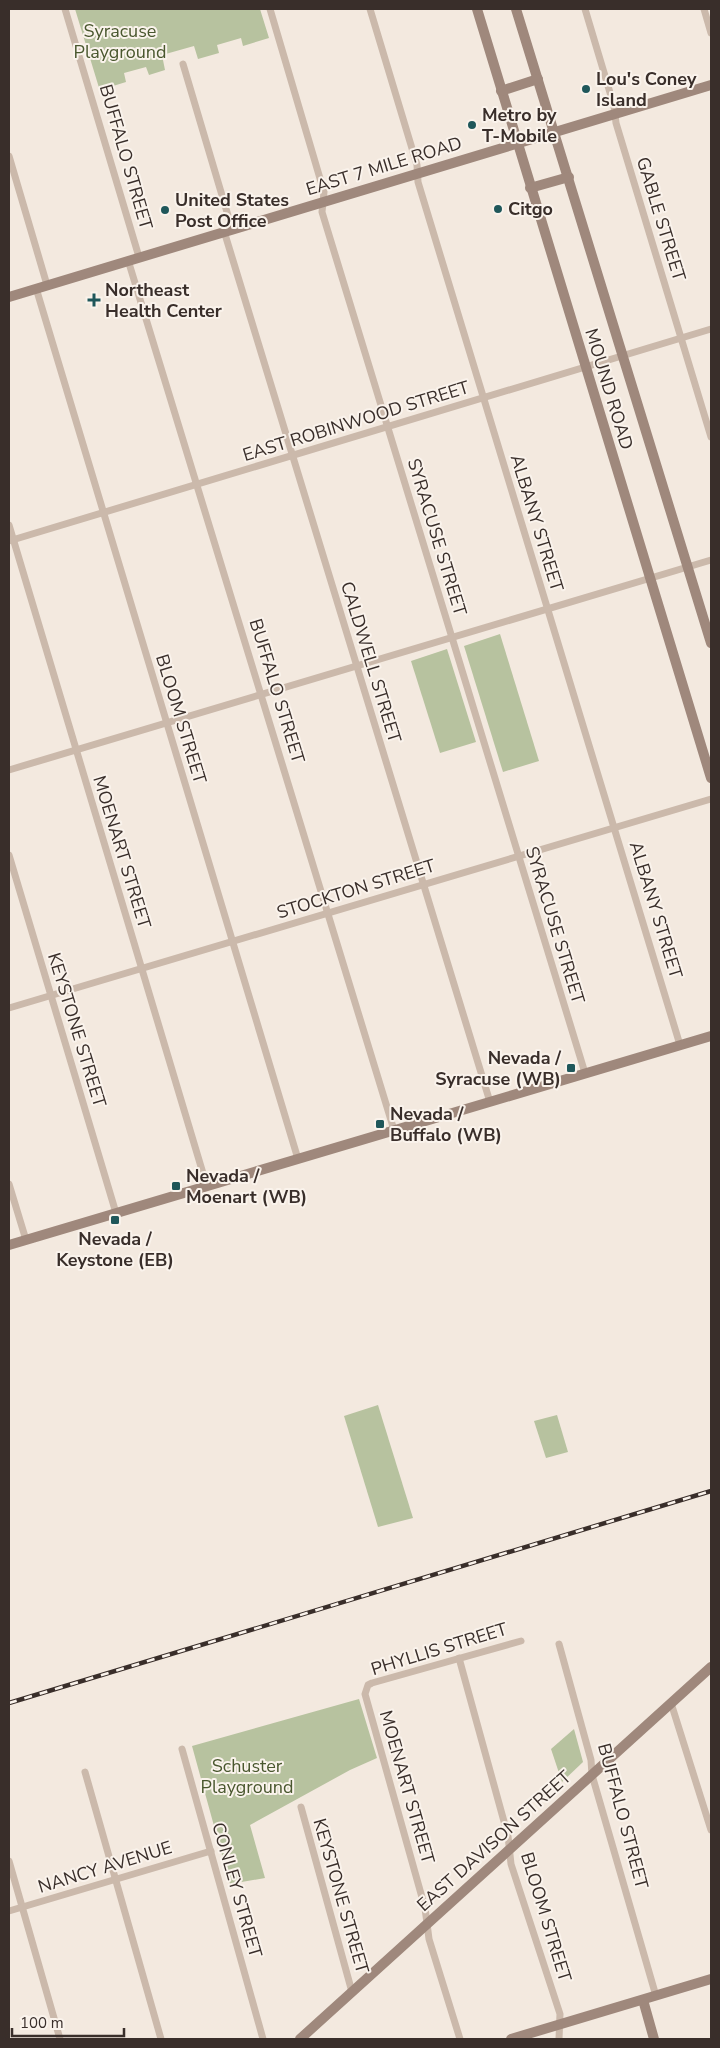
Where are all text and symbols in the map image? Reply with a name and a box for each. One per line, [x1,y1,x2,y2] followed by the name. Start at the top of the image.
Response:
[74,19,167,64] park label: Syracuse Playground
[596,67,697,112] place label: Lou's Coney Island
[94,82,158,233] street label: BUFFALO STREET
[580,83,592,95] marker: Lou's Coney Island
[482,103,557,148] place label: Metro by T-Mobile
[466,119,478,131] marker: Metro by T-Mobile
[303,131,465,201] street label: EAST 7 MILE ROAD
[631,154,691,284] street label: GABLE STREET
[175,188,289,233] place label: United States Post Office
[508,197,553,221] place label: Citgo
[492,203,504,215] marker: Citgo
[159,204,171,216] marker: United States Post Office
[105,278,222,323] place label: Northeast Health Center
[87,293,101,307] marker: Northeast Health Center
[579,325,639,453] street label: MOUND ROAD
[240,375,472,467] street label: EAST ROBINWOOD STREET
[505,452,569,595] street label: ALBANY STREET
[402,455,472,619] street label: SYRACUSE STREET
[335,578,407,746] street label: CALDWELL STREET
[244,616,310,766] street label: BUFFALO STREET
[150,651,212,787] street label: BLOOM STREET
[87,773,157,931] street label: MOENART STREET
[624,839,688,982] street label: ALBANY STREET
[520,843,590,1007] street label: SYRACUSE STREET
[274,853,438,925] street label: STOCKTON STREET
[42,950,112,1110] street label: KEYSTONE STREET
[435,1046,561,1091] place label: Nevada / Syracuse (WB)
[565,1062,577,1074] marker: Nevada / Syracuse (WB)
[390,1102,502,1147] place label: Nevada / Buffalo (WB)
[374,1118,386,1130] marker: Nevada / Buffalo (WB)
[186,1164,307,1209] place label: Nevada / Moenart (WB)
[170,1180,182,1192] marker: Nevada / Moenart (WB)
[109,1214,121,1226] marker: Nevada / Keystone (EB)
[56,1227,174,1272] place label: Nevada / Keystone (EB)
[368,1617,510,1681] street label: PHYLLIS STREET
[374,1707,440,1867] street label: MOENART STREET
[592,1740,654,1892] street label: BUFFALO STREET
[201,1754,294,1799] park label: Schuster Playground
[412,1765,576,1917] street label: EAST DAVISON STREET
[307,1816,375,1976] street label: KEYSTONE STREET
[206,1820,268,1961] street label: CONLEY STREET
[35,1835,175,1899] street label: NANCY AVENUE
[515,1849,577,1985] street label: BLOOM STREET
[12,2006,125,2038] scale bar
[20,2013,64,2033] text: 100 m

